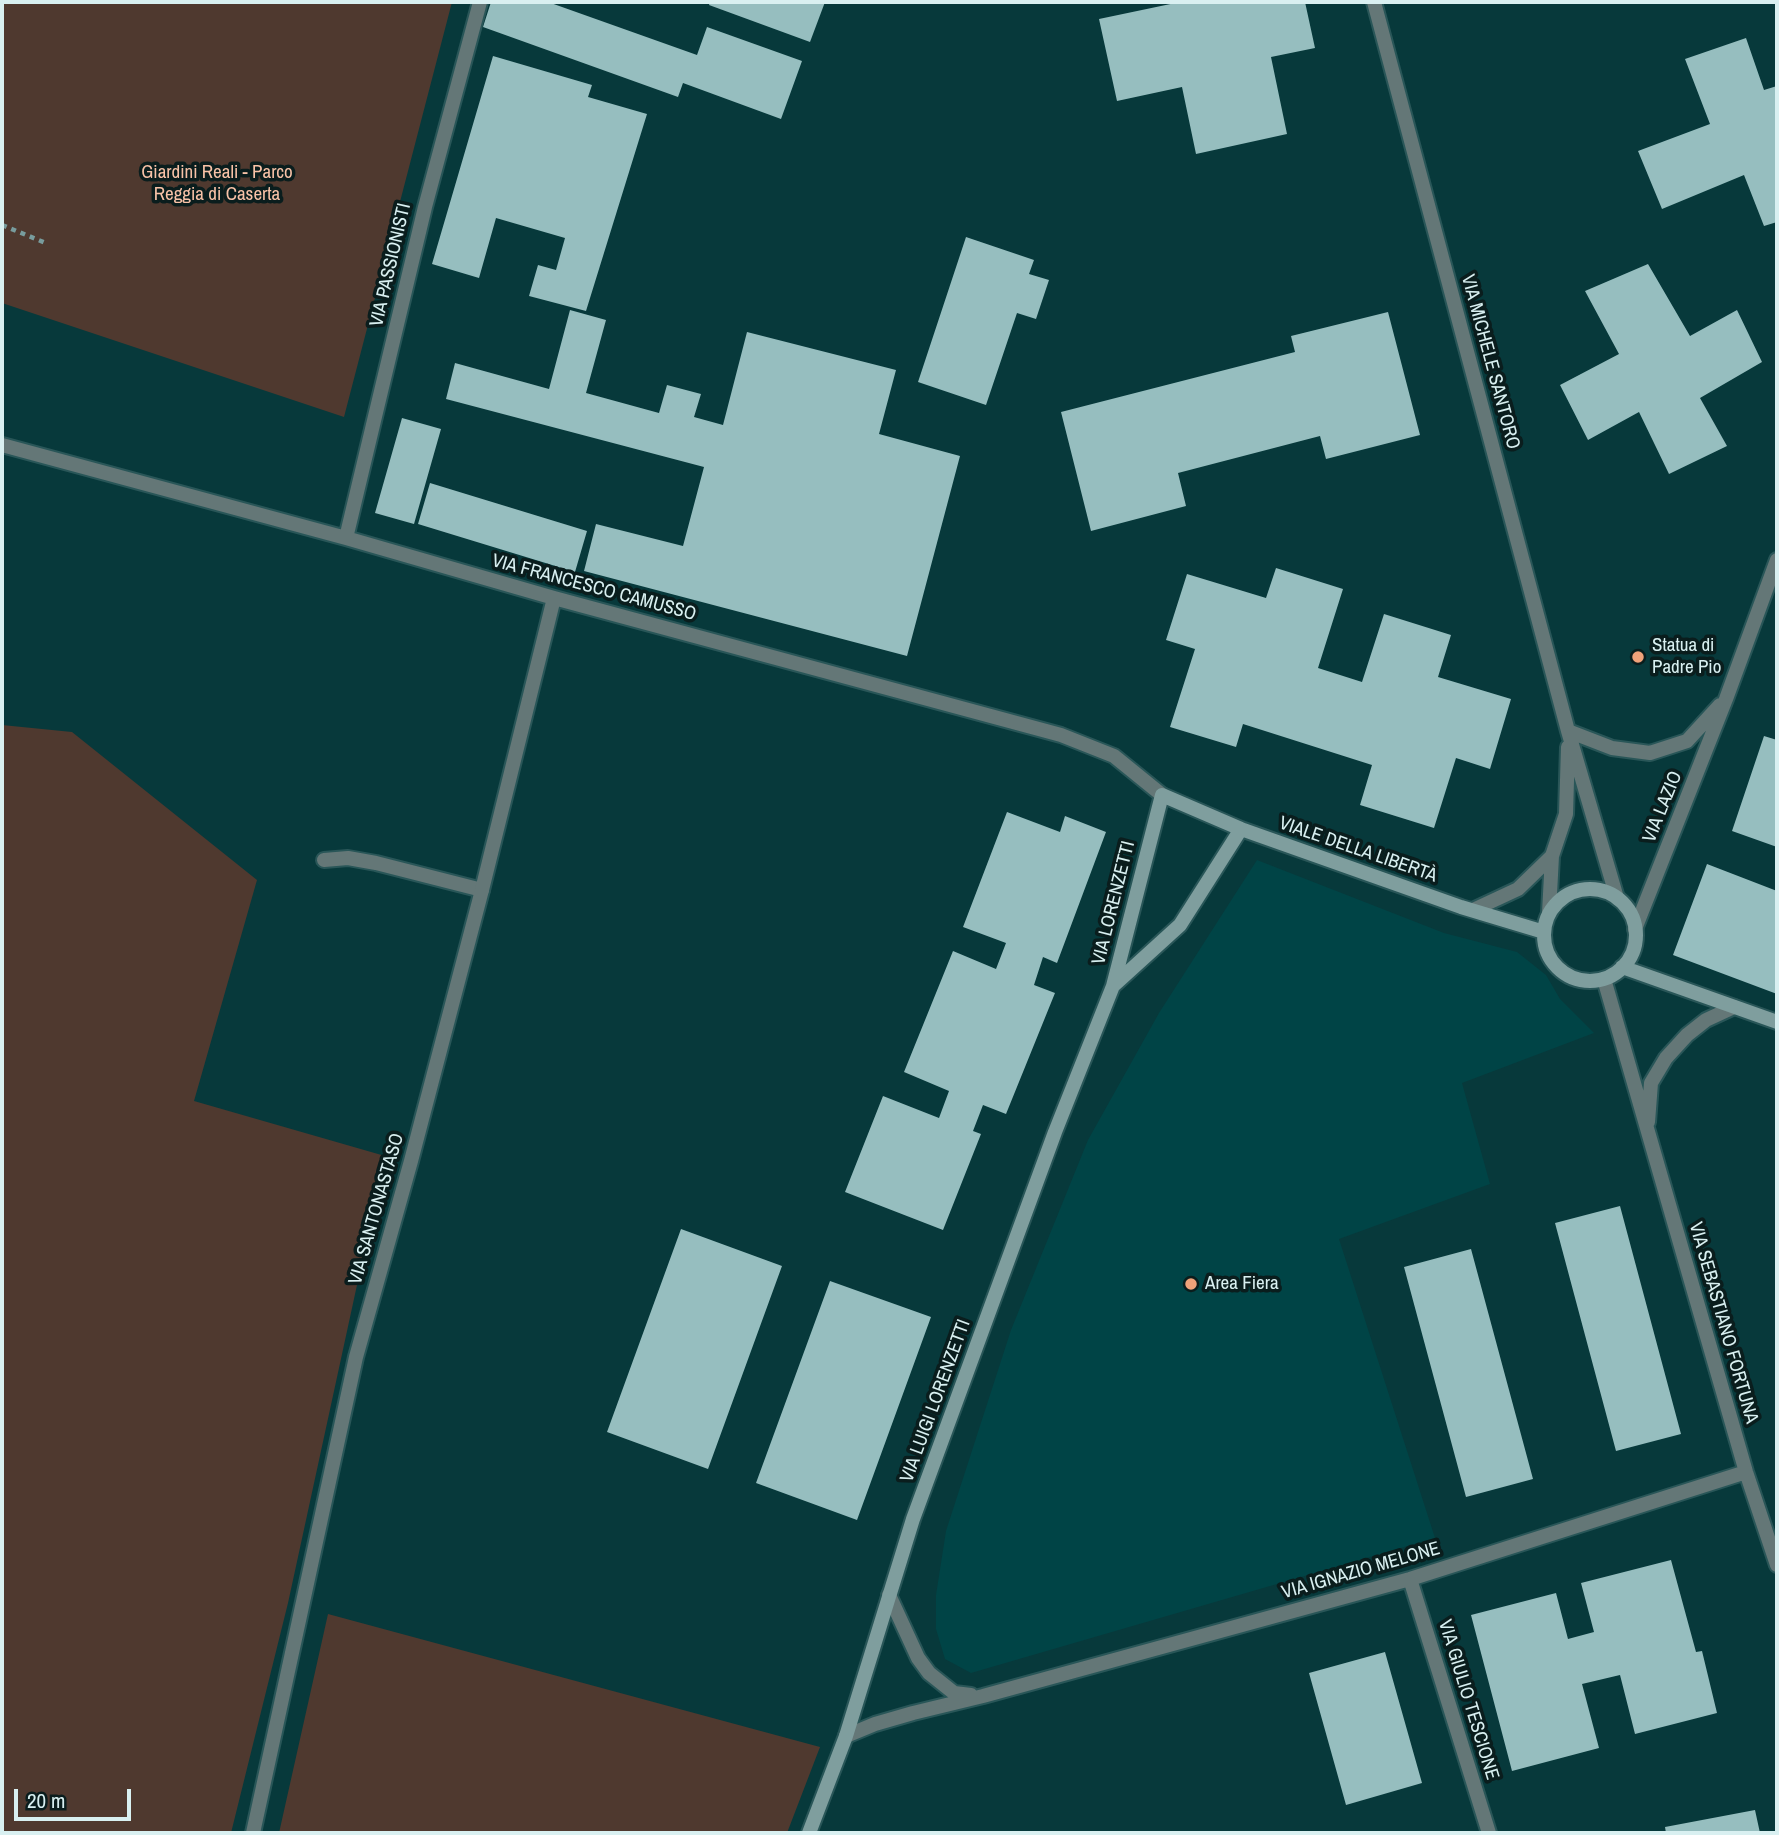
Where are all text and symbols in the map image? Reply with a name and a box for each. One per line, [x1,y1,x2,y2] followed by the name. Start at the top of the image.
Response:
[141,162,293,206] park label: Giardini Reali - Parco Reggia di Caserta
[366,201,416,329] street label: VIA PASSIONISTI
[1456,272,1524,452] street label: VIA MICHELE SANTORO
[489,550,699,626] street label: VIA FRANCESCO CAMUSSO
[1652,635,1721,679] place label: Statua di Padre Pio
[1630,649,1646,665] marker: Statua di Padre Pio
[1638,768,1688,846] street label: VIA LAZIO
[1276,812,1440,888] street label: VIALE DELLA LIBERTÀ
[1088,839,1140,967] street label: VIA LORENZETTI
[345,1131,409,1287] street label: VIA SANTONASTASO
[1683,1220,1763,1426] street label: VIA SEBASTIANO FORTUNA
[1205,1273,1279,1295] place label: Area Fiera
[1183,1276,1199,1292] marker: Area Fiera
[896,1317,976,1485] street label: VIA LUIGI LORENZETTI
[1279,1537,1443,1605] street label: VIA IGNAZIO MELONE
[1433,1617,1503,1783] street label: VIA GIULIO TESCIONE
[18,1776,135,1820] scale bar
[27,1786,65,1815] text: 20 m

